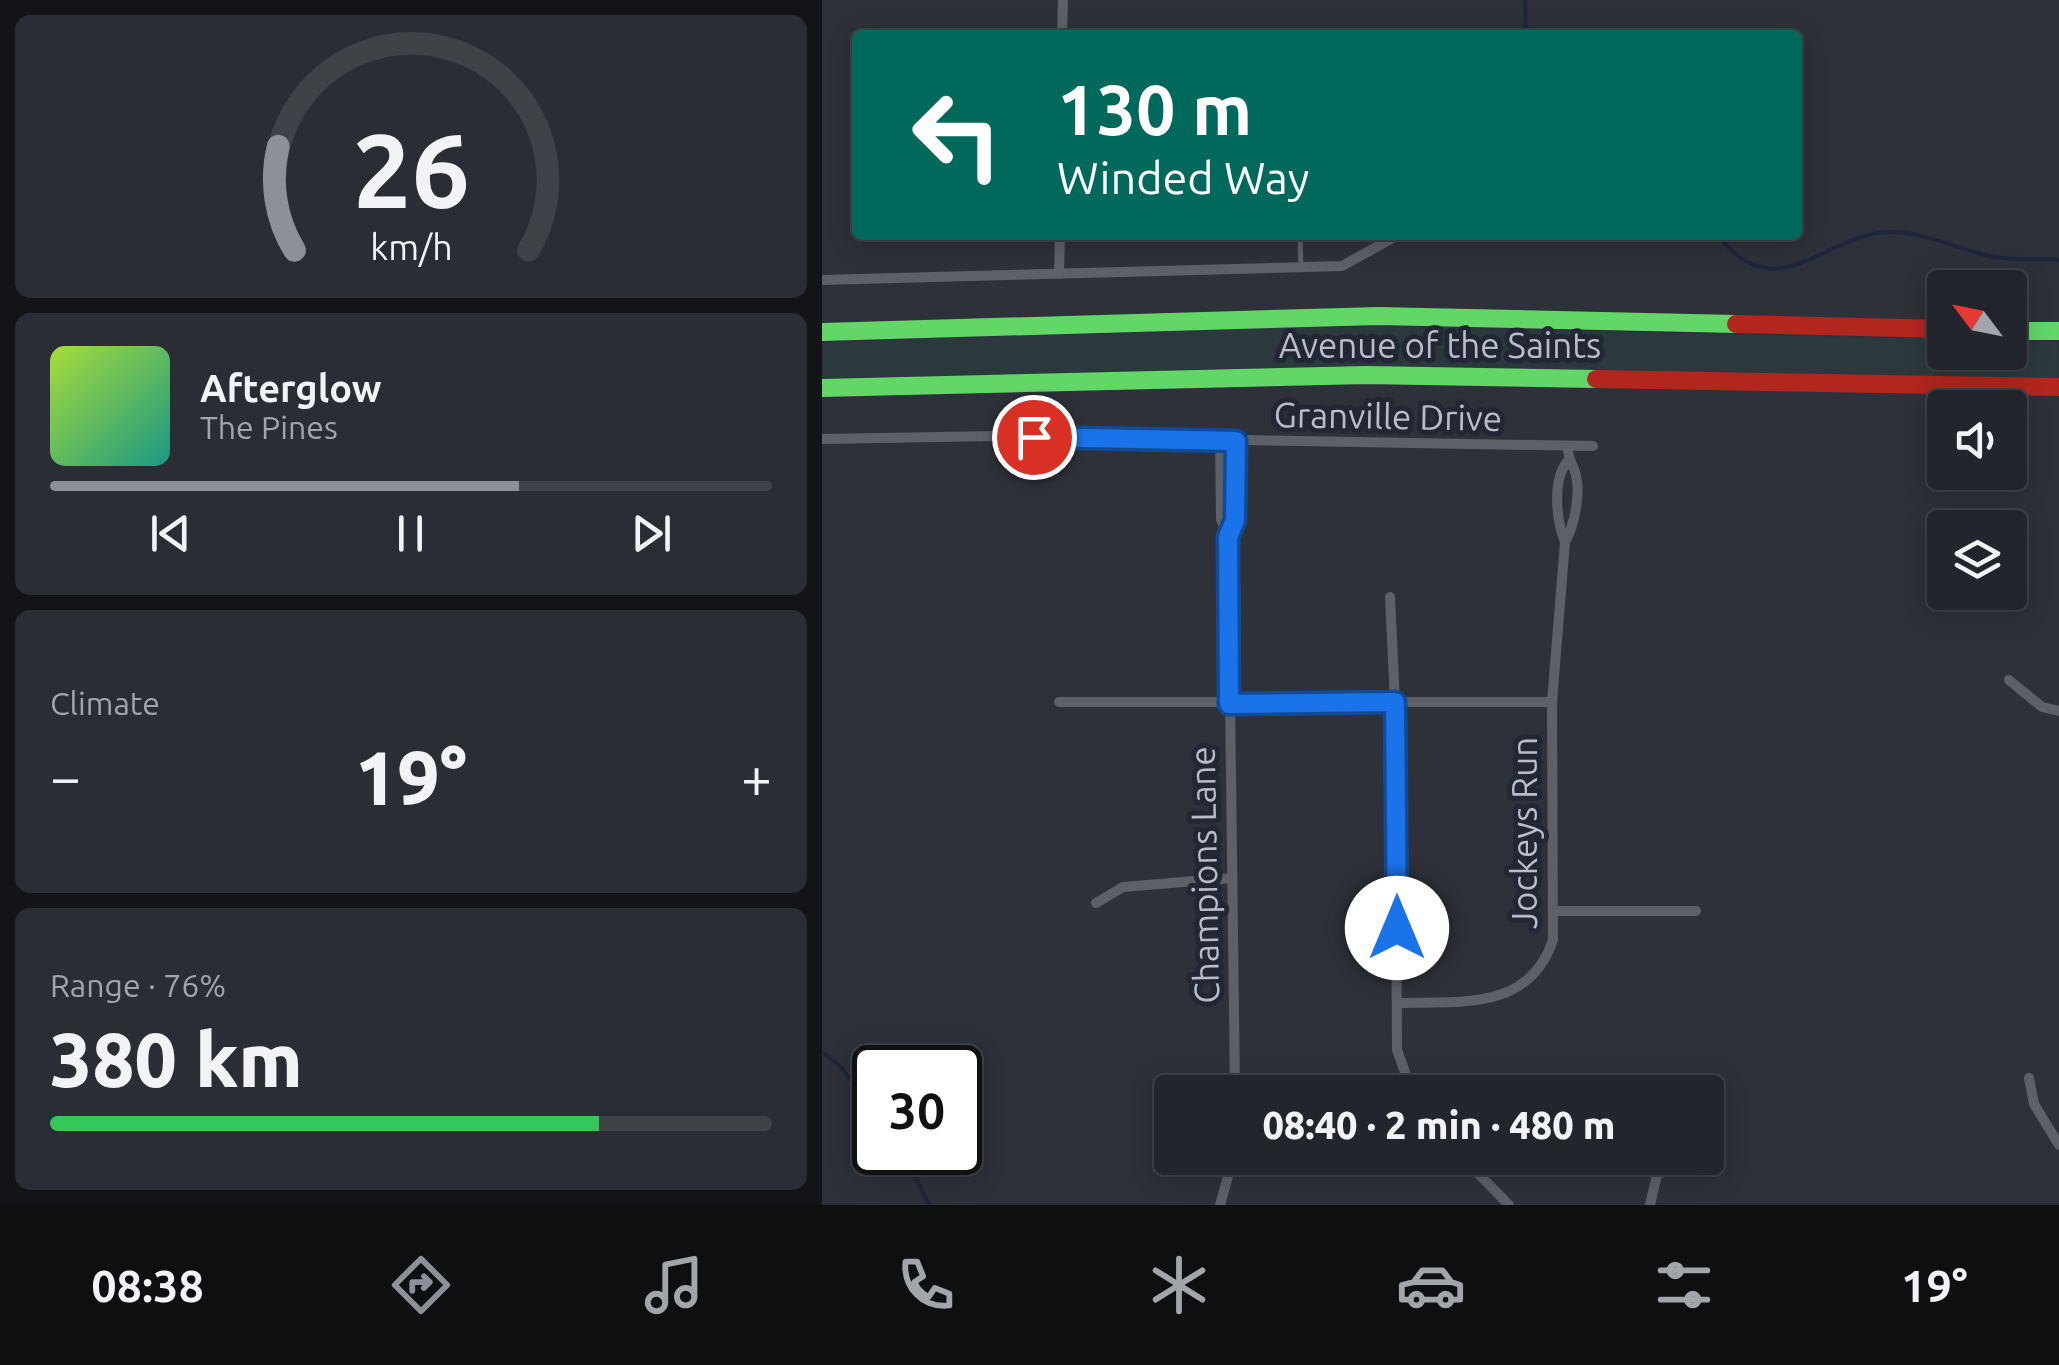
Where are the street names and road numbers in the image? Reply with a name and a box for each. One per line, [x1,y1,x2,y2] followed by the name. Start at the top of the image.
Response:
[1279,325,1601,365] street label: Avenue of the Saints
[1273,394,1503,438] street label: Granville Drive
[1504,737,1544,929] street label: Jockeys Run
[1182,746,1226,1004] street label: Champions Lane

